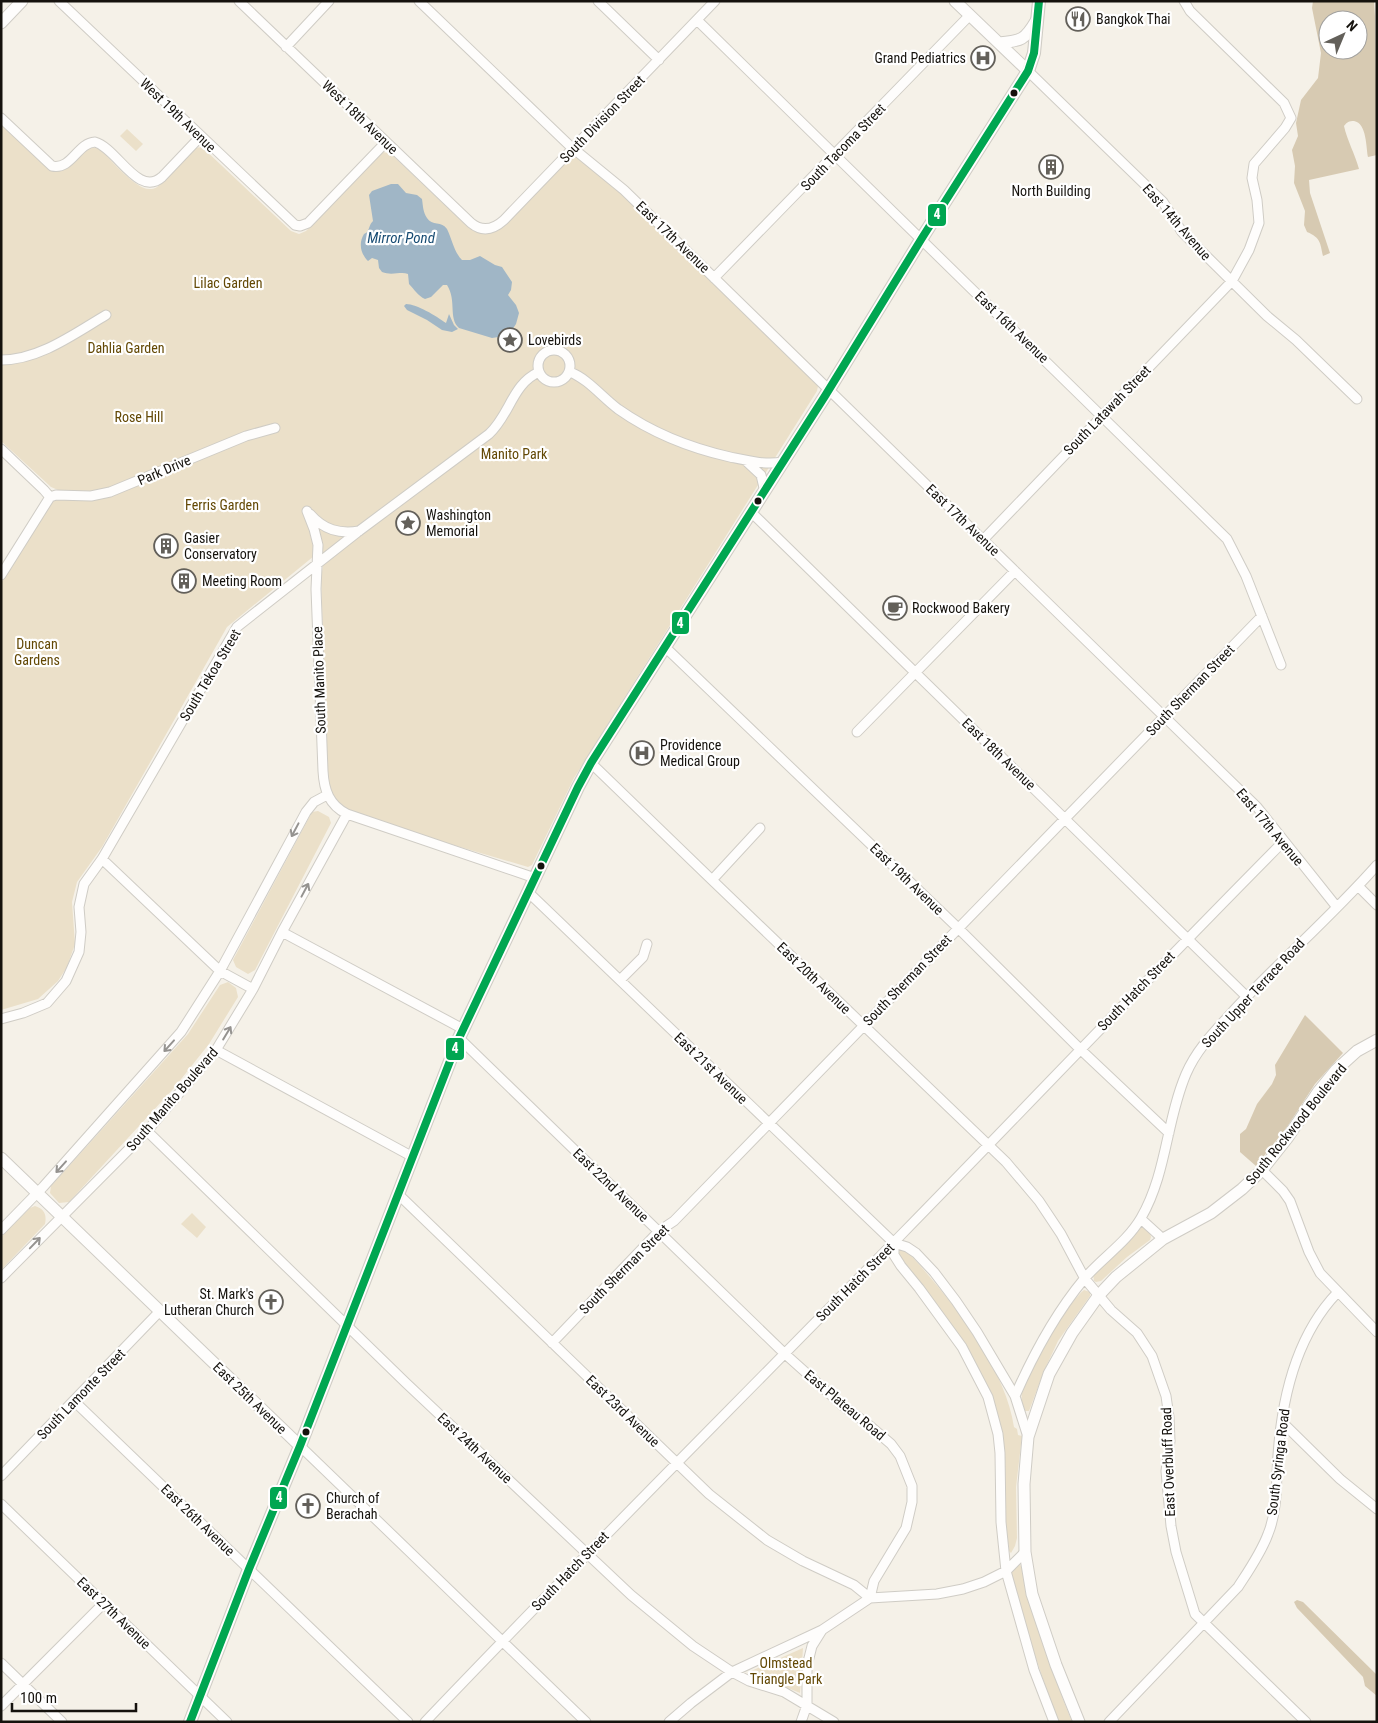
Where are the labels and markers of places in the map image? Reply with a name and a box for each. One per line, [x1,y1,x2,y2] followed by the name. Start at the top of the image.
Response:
[1065,6,1091,32] restaurant icon: Bangkok Thai
[1096,11,1171,27] place label: Bangkok Thai
[970,45,996,71] hospital icon: Grand Pediatrics
[875,50,966,66] place label: Grand Pediatrics
[1009,88,1019,98] unlabelled marker
[1038,154,1064,180] building icon: North Building
[1011,183,1091,199] place label: North Building
[497,327,523,353] place icon: Lovebirds
[528,332,582,348] place label: Lovebirds
[753,496,763,506] unlabelled marker
[426,507,491,539] place label: Washington Memorial
[395,510,421,536] place icon: Washington Memorial
[184,530,257,562] place label: Gasier Conservatory
[153,533,179,559] building icon: Gasier Conservatory
[171,568,197,594] building icon: Meeting Room
[202,573,282,589] place label: Meeting Room
[882,595,908,621] cafe icon: Rockwood Bakery
[912,600,1010,616] place label: Rockwood Bakery
[660,737,740,769] place label: Providence Medical Group
[629,740,655,766] hospital icon: Providence Medical Group
[536,861,546,871] unlabelled marker
[164,1286,254,1318] place label: St. Mark's Lutheran Church
[258,1289,284,1315] church icon: St. Mark's Lutheran Church
[301,1427,311,1437] unlabelled marker
[326,1490,380,1522] place label: Church of Berachah
[295,1493,321,1519] church icon: Church of Berachah

